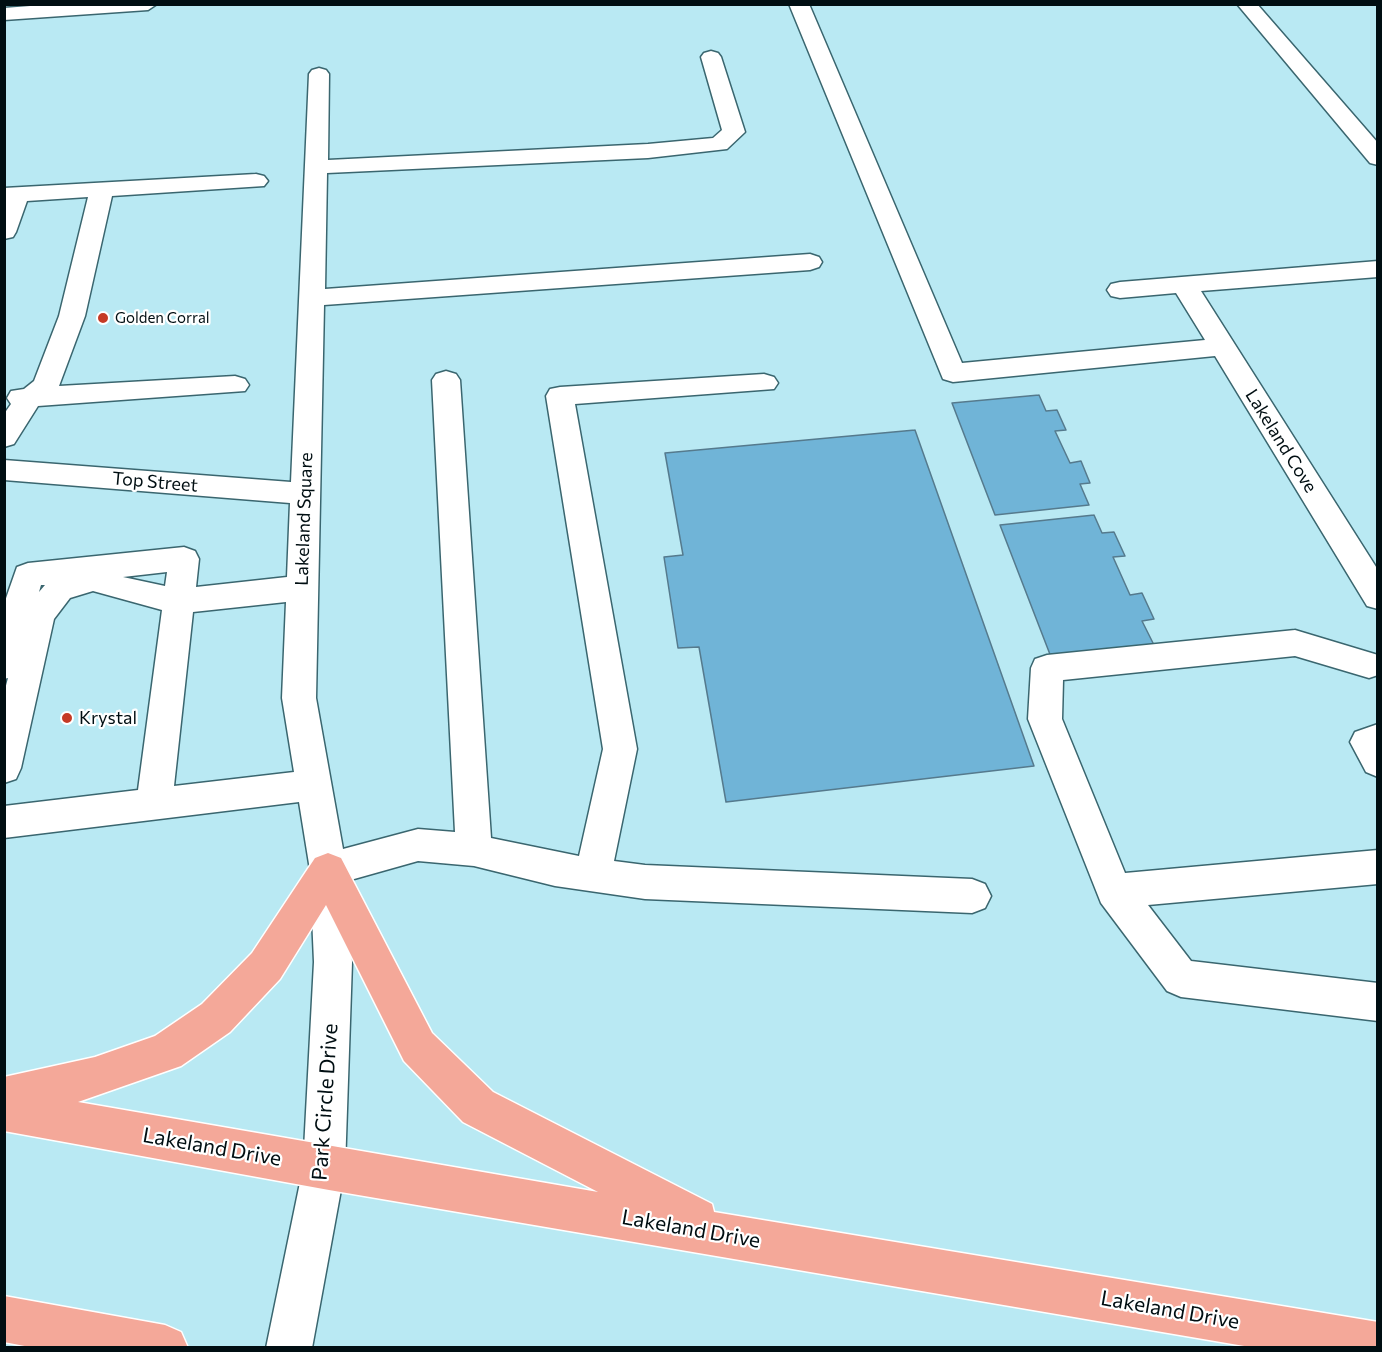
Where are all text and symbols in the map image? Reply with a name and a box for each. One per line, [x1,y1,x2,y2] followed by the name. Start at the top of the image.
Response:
[115,309,210,327] place label: Golden Corral
[96,311,110,325] marker: Golden Corral
[1241,385,1321,497] street label: Lakeland Cove
[291,452,317,586] street label: Lakeland Square
[111,467,199,497] street label: Top Street
[79,707,137,729] place label: Krystal
[60,711,74,725] marker: Krystal
[307,1023,343,1181] street label: Park Circle Drive
[141,1122,283,1172] street label: Lakeland Drive
[620,1204,762,1254] street label: Lakeland Drive
[1099,1285,1241,1335] street label: Lakeland Drive

